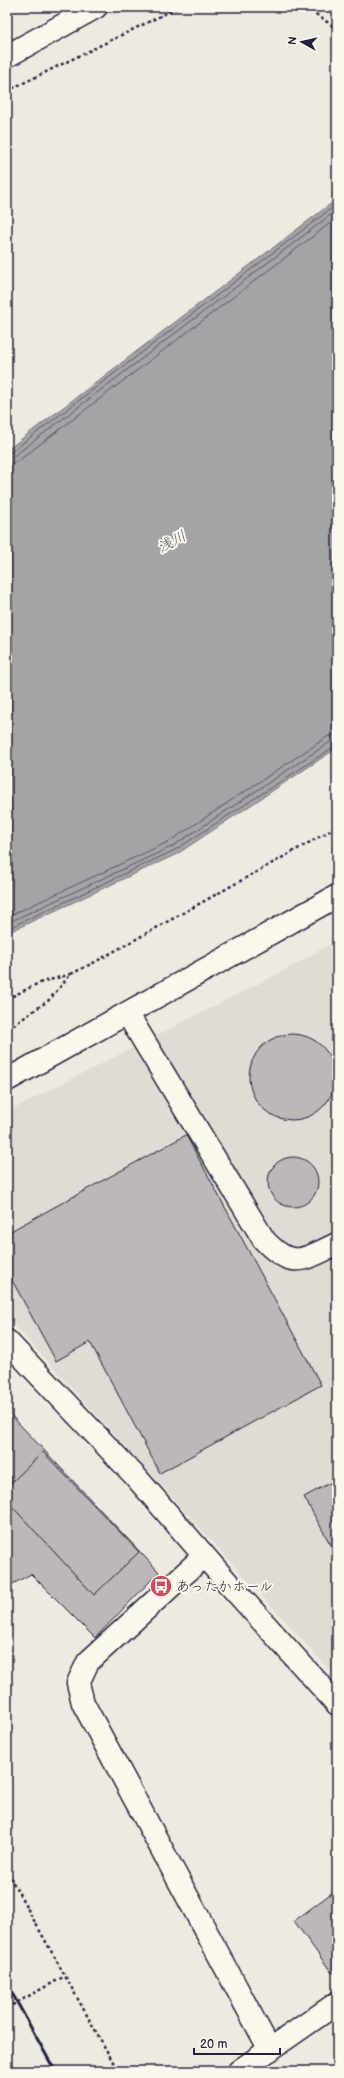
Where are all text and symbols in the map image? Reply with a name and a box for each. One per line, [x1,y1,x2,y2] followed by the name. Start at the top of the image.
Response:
[282,22,322,62] north arrow
[286,36,300,46] text: N
[154,526,190,558] water label: 浅川
[148,1573,174,1599] bus stop icon: あったかホール
[176,1578,273,1595] place label: あったかホール
[194,2030,280,2056] scale bar
[200,2037,227,2052] text: 20 m

